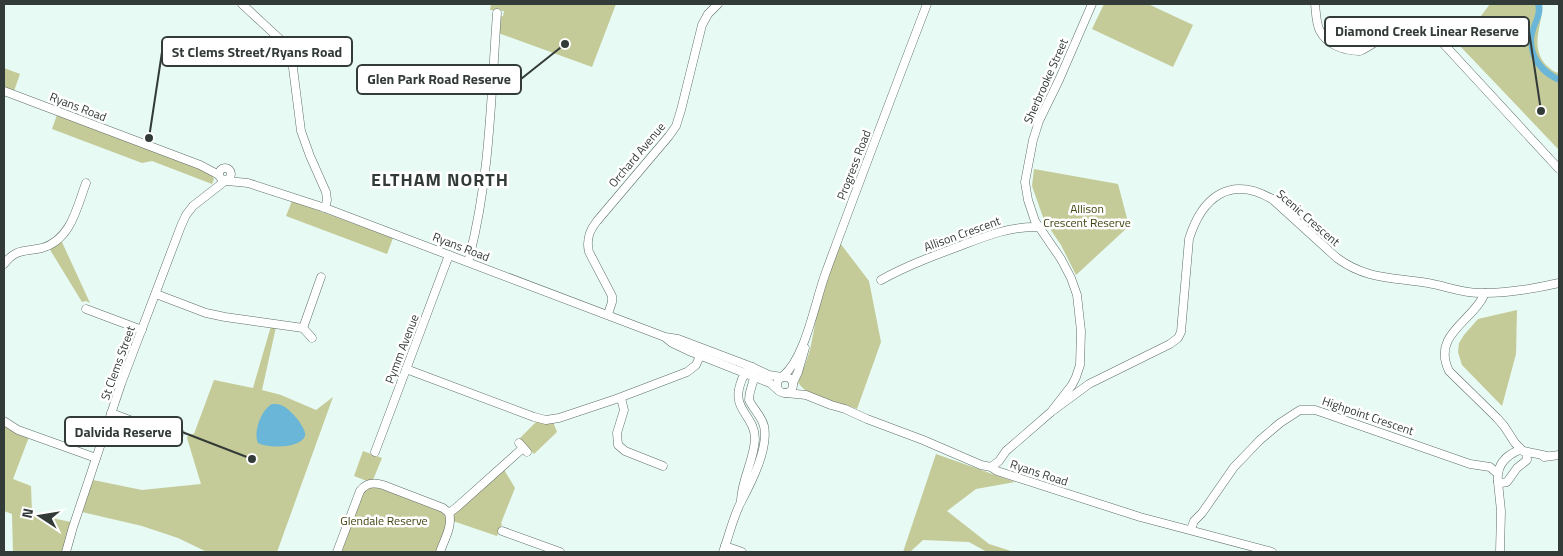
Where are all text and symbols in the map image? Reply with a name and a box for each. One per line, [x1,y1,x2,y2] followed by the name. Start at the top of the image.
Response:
[1325,17,1529,46] callout: Diamond Creek Linear Reserve
[1335,20,1519,41] text: Diamond Creek Linear Reserve
[1018,34,1073,126] street label: Sherbrooke Street
[162,37,352,66] callout: St Clems Street/Ryans Road
[172,41,342,62] text: St Clems Street/Ryans Road
[357,65,521,94] callout: Glen Park Road Reserve
[367,68,511,89] text: Glen Park Road Reserve
[47,87,109,126] street label: Ryans Road
[604,118,670,191] street label: Orchard Avenue
[831,127,876,203] street label: Progress Road
[371,166,509,193] district label: ELTHAM NORTH
[1272,185,1345,251] street label: Scenic Crescent
[1043,199,1131,232] park label: Allison Crescent Reserve
[921,211,1004,256] street label: Allison Crescent
[430,227,492,266] street label: Ryans Road
[380,311,424,386] street label: Pymm Avenue
[95,322,140,403] street label: St Clems Street
[1320,391,1417,440] street label: Highpoint Crescent
[65,417,182,446] callout: Dalvida Reserve
[74,421,172,442] text: Dalvida Reserve
[1008,454,1071,491] street label: Ryans Road
[15,491,65,541] north arrow
[16,506,38,520] text: N
[340,511,428,530] park label: Glendale Reserve

